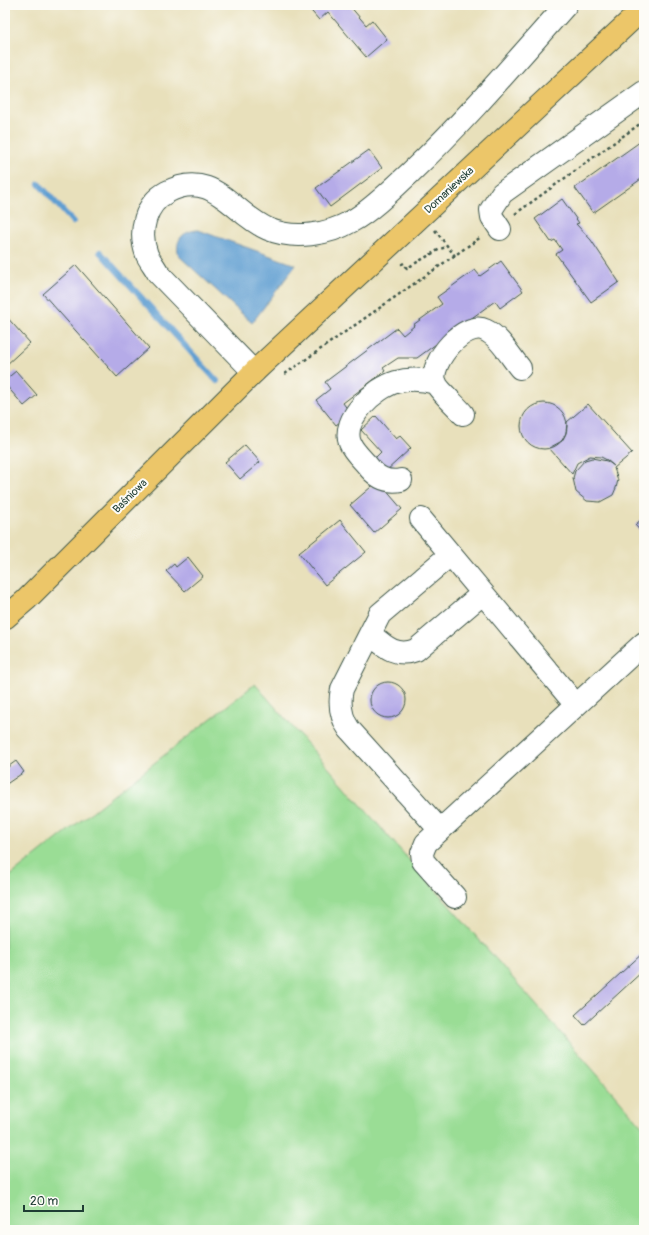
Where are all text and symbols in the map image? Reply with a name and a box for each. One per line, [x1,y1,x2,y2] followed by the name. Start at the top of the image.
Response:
[422,164,476,216] street label: Domaniewska
[110,476,150,516] street label: Baśniowa
[24,1187,83,1213] scale bar
[30,1194,59,1209] text: 20 m

